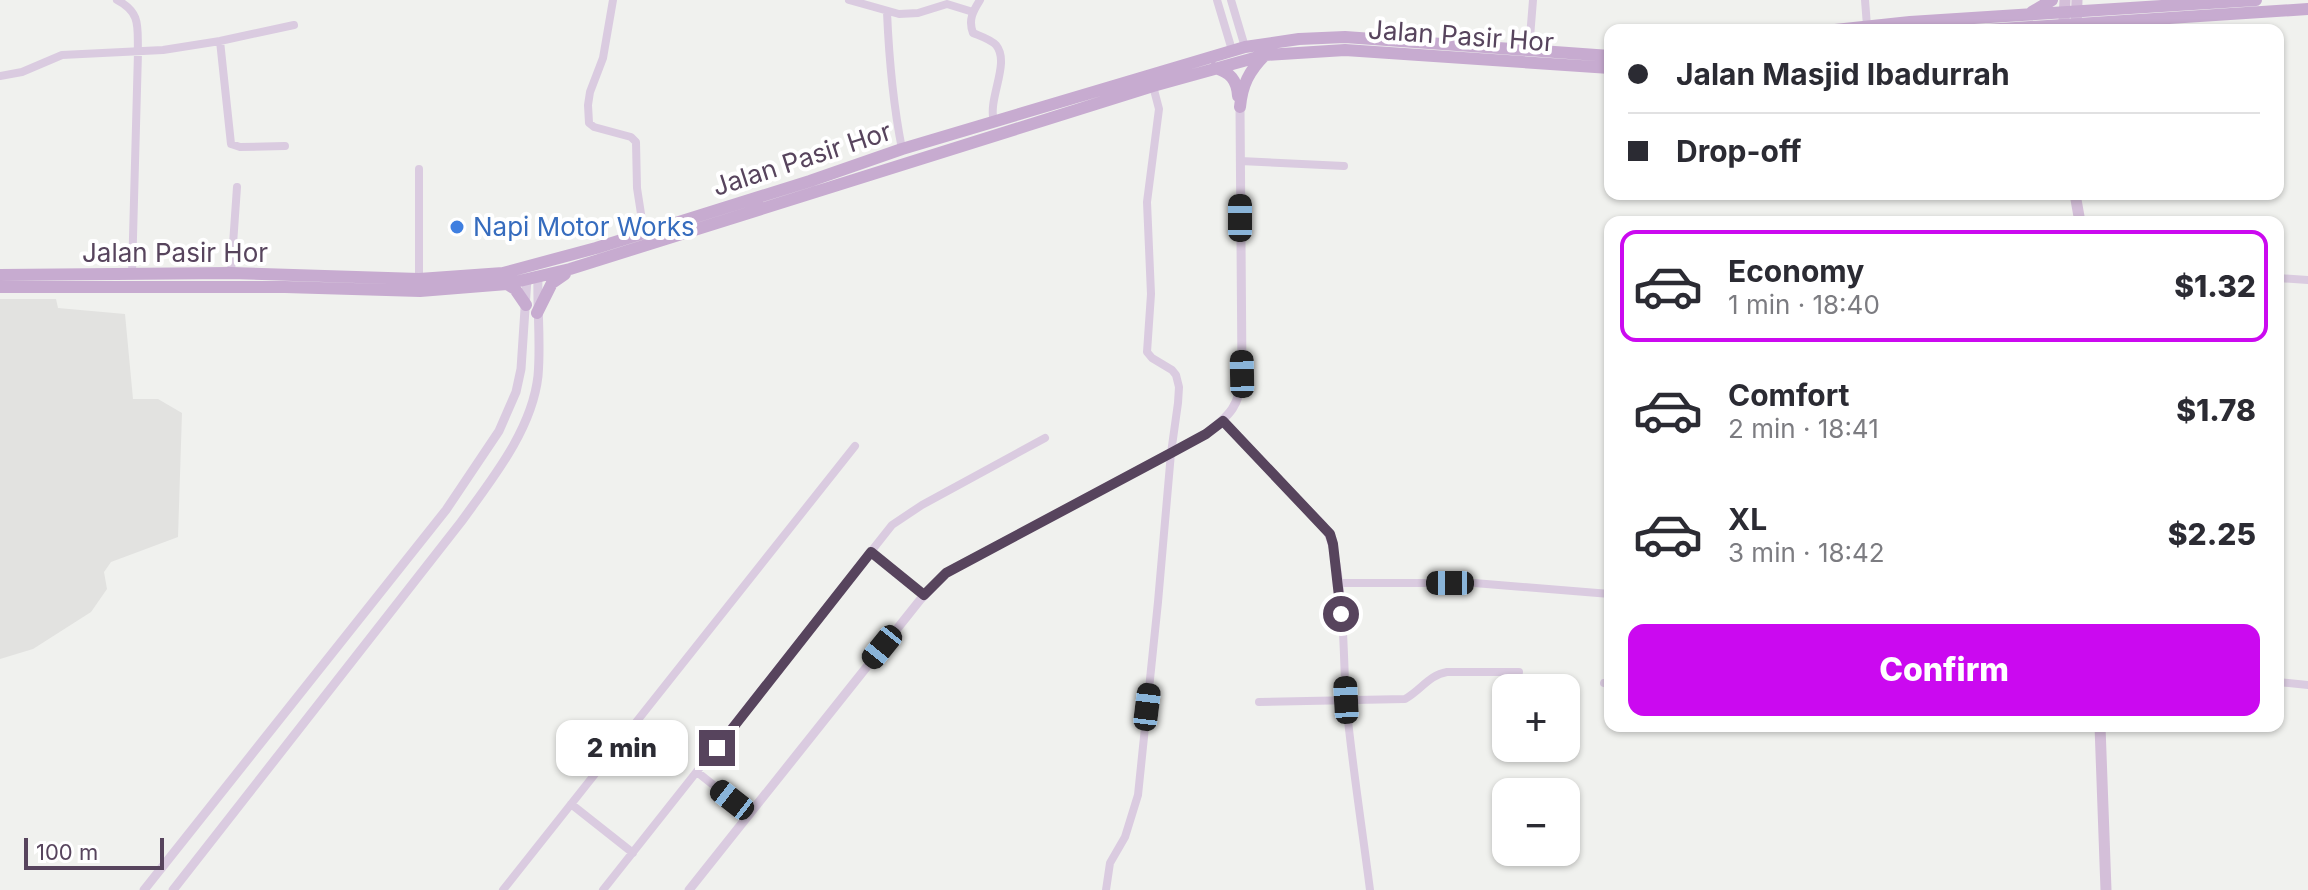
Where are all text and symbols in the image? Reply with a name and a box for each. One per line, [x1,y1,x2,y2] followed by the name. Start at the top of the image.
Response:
[1367,14,1555,57] street label: Jalan Pasir Hor
[1676,56,2010,92] text: Jalan Masjid Ibadurrah
[709,115,895,202] street label: Jalan Pasir Hor
[1676,133,1802,169] text: Drop-off
[1228,194,1252,242] car
[473,211,695,242] place label: Napi Motor Works
[448,218,466,236] marker: Napi Motor Works
[82,237,268,268] street label: Jalan Pasir Hor
[1632,250,1704,322] icon: car
[1728,253,1864,289] text: Economy
[2174,268,2256,304] text: $1.32
[1728,289,1880,320] text: 1 min · 18:40
[1230,350,1254,398] car
[1632,374,1704,446] icon: car
[1728,377,1849,413] text: Comfort
[2176,392,2256,428] text: $1.78
[1728,413,1879,444] text: 2 min · 18:41
[1632,498,1704,570] icon: car
[1728,501,1767,537] text: XL
[2168,516,2256,552] text: $2.25
[1728,537,1885,568] text: 3 min · 18:42
[1426,571,1474,595] car
[1323,596,1359,632] route start
[858,621,906,673] car
[1628,624,2260,716] button: Confirm
[1492,674,1580,866] map controls
[1492,674,1580,762] button: +
[1333,675,1359,725] car
[1132,682,1162,732] car
[557,720,689,776] callout: 2 min
[699,730,735,766] route end
[587,732,657,763] text: 2 min
[706,776,758,824] car
[1492,778,1580,866] button: −
[24,834,164,870] scale bar
[36,839,98,865] text: 100 m

